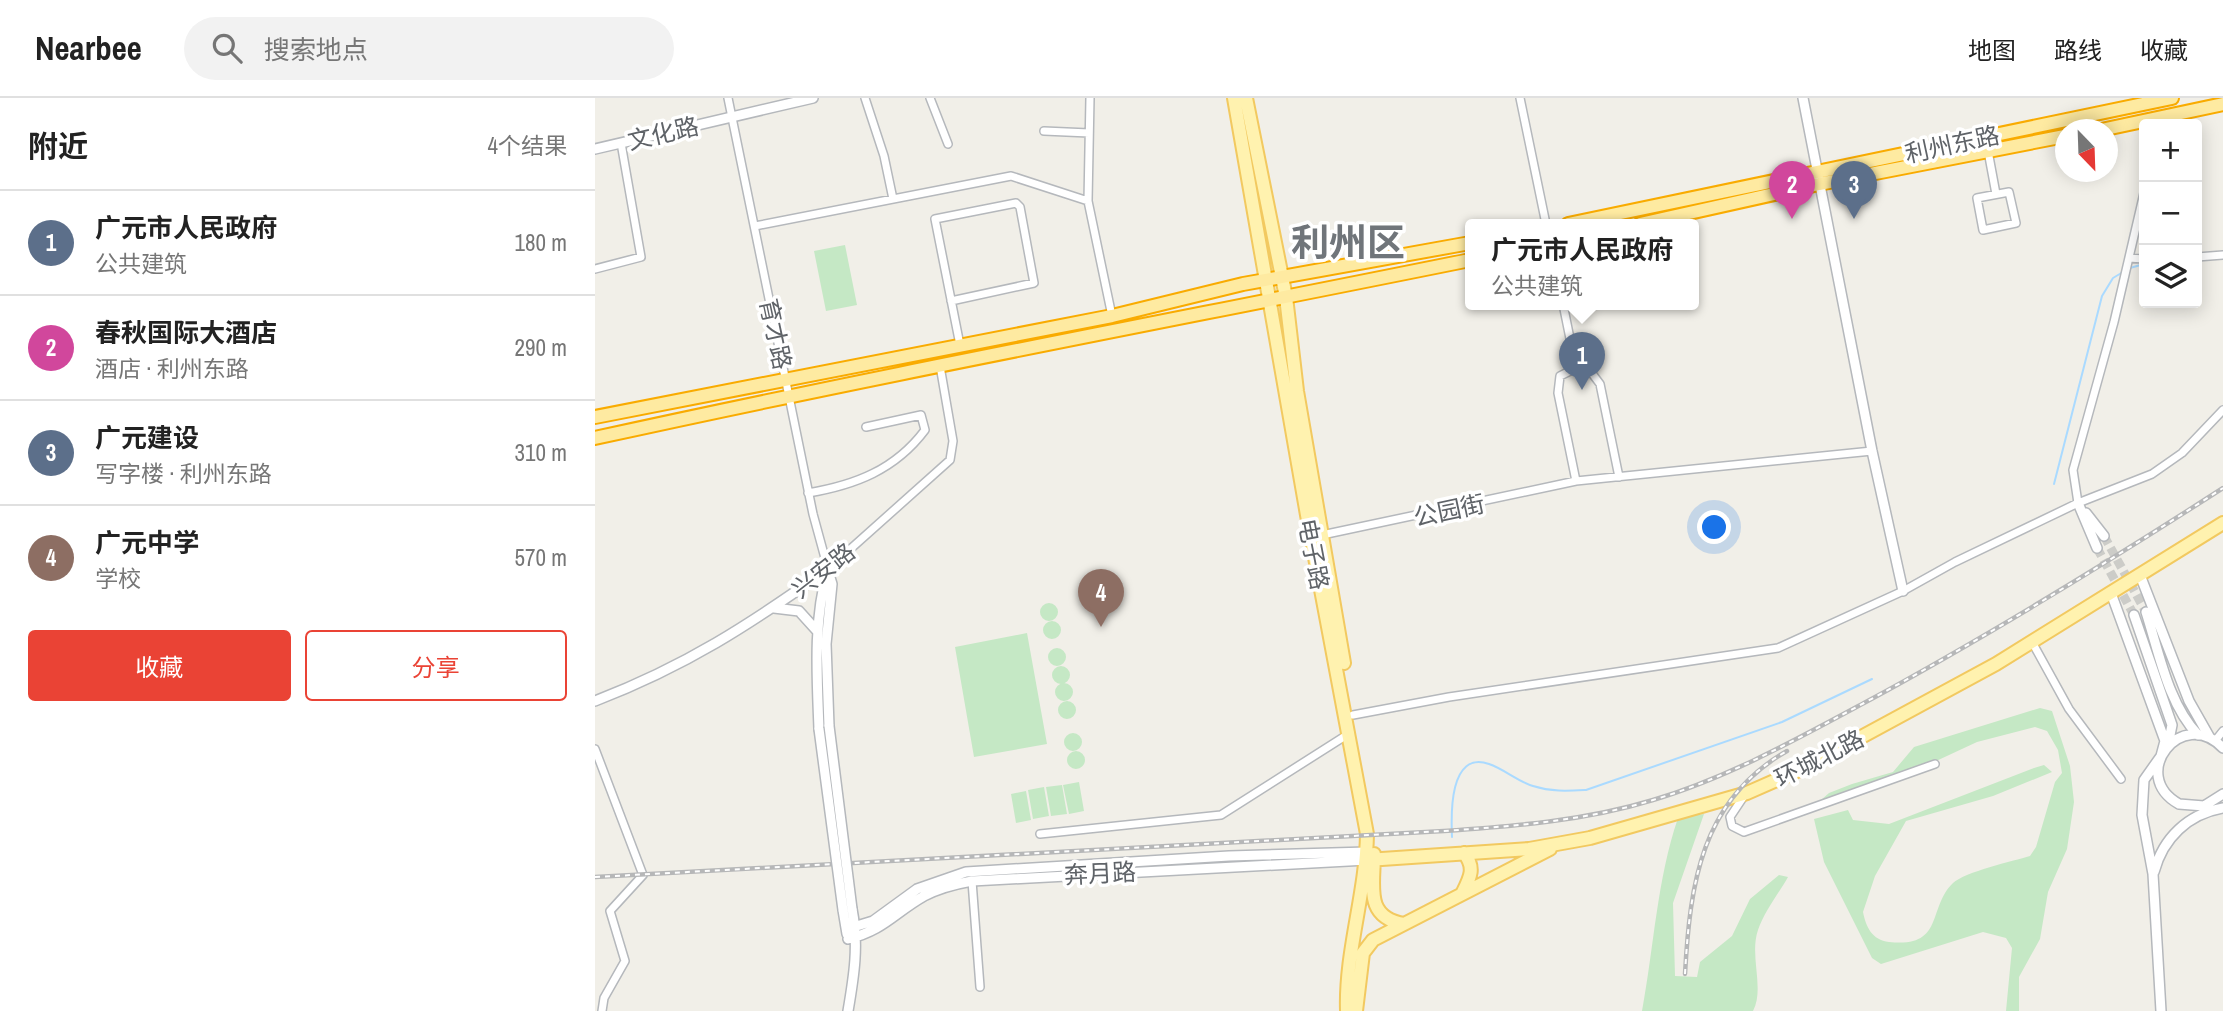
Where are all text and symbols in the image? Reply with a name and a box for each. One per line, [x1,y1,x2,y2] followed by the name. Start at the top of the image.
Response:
[184,17,674,80] search box
[35,26,142,70] text: Nearbee
[208,29,246,67] icon: search
[264,32,368,67] text: 搜索地点
[1968,34,2016,66] text: 地图
[2054,34,2102,66] text: 路线
[2140,34,2188,66] text: 收藏
[624,109,702,157] street label: 文化路
[1902,118,2002,170] street label: 利州东路
[2055,119,2118,182] north arrow
[2139,119,2202,308] map controls
[2139,119,2202,182] button: +
[28,126,88,166] text: 附近
[488,130,567,161] text: 4个结果
[1769,161,1815,219] pin: 2
[1831,161,1877,219] pin: 3
[2139,182,2202,245] button: −
[95,210,277,245] text: 广元市人民政府
[1291,217,1405,268] district label: 利州区
[1465,219,1699,310] popup
[46,227,56,258] text: 1
[515,227,567,258] text: 180 m
[1491,232,1673,267] text: 广元市人民政府
[2139,245,2202,308] button: layers
[95,248,187,279] text: 公共建筑
[1491,270,1583,301] text: 公共建筑
[753,295,799,373] street label: 育才路
[95,315,277,350] text: 春秋国际大酒店
[46,332,56,363] text: 2
[515,332,567,363] text: 290 m
[1559,332,1605,390] pin: 1
[95,353,249,384] text: 酒店 · 利州东路
[95,420,199,455] text: 广元建设
[46,437,56,468] text: 3
[515,437,567,468] text: 310 m
[95,458,272,489] text: 写字楼 · 利州东路
[1410,487,1488,533] street label: 公园街
[1697,510,1731,544] your location
[1291,516,1337,592] street label: 电子路
[95,525,199,560] text: 广元中学
[785,535,861,605] street label: 兴安路
[46,542,56,573] text: 4
[515,542,567,573] text: 570 m
[95,563,141,594] text: 学校
[1078,569,1124,627] pin: 4
[28,630,291,701] button: 收藏
[305,630,567,701] button: 分享
[1769,722,1869,794] street label: 环城北路
[1063,855,1137,891] street label: 奔月路

